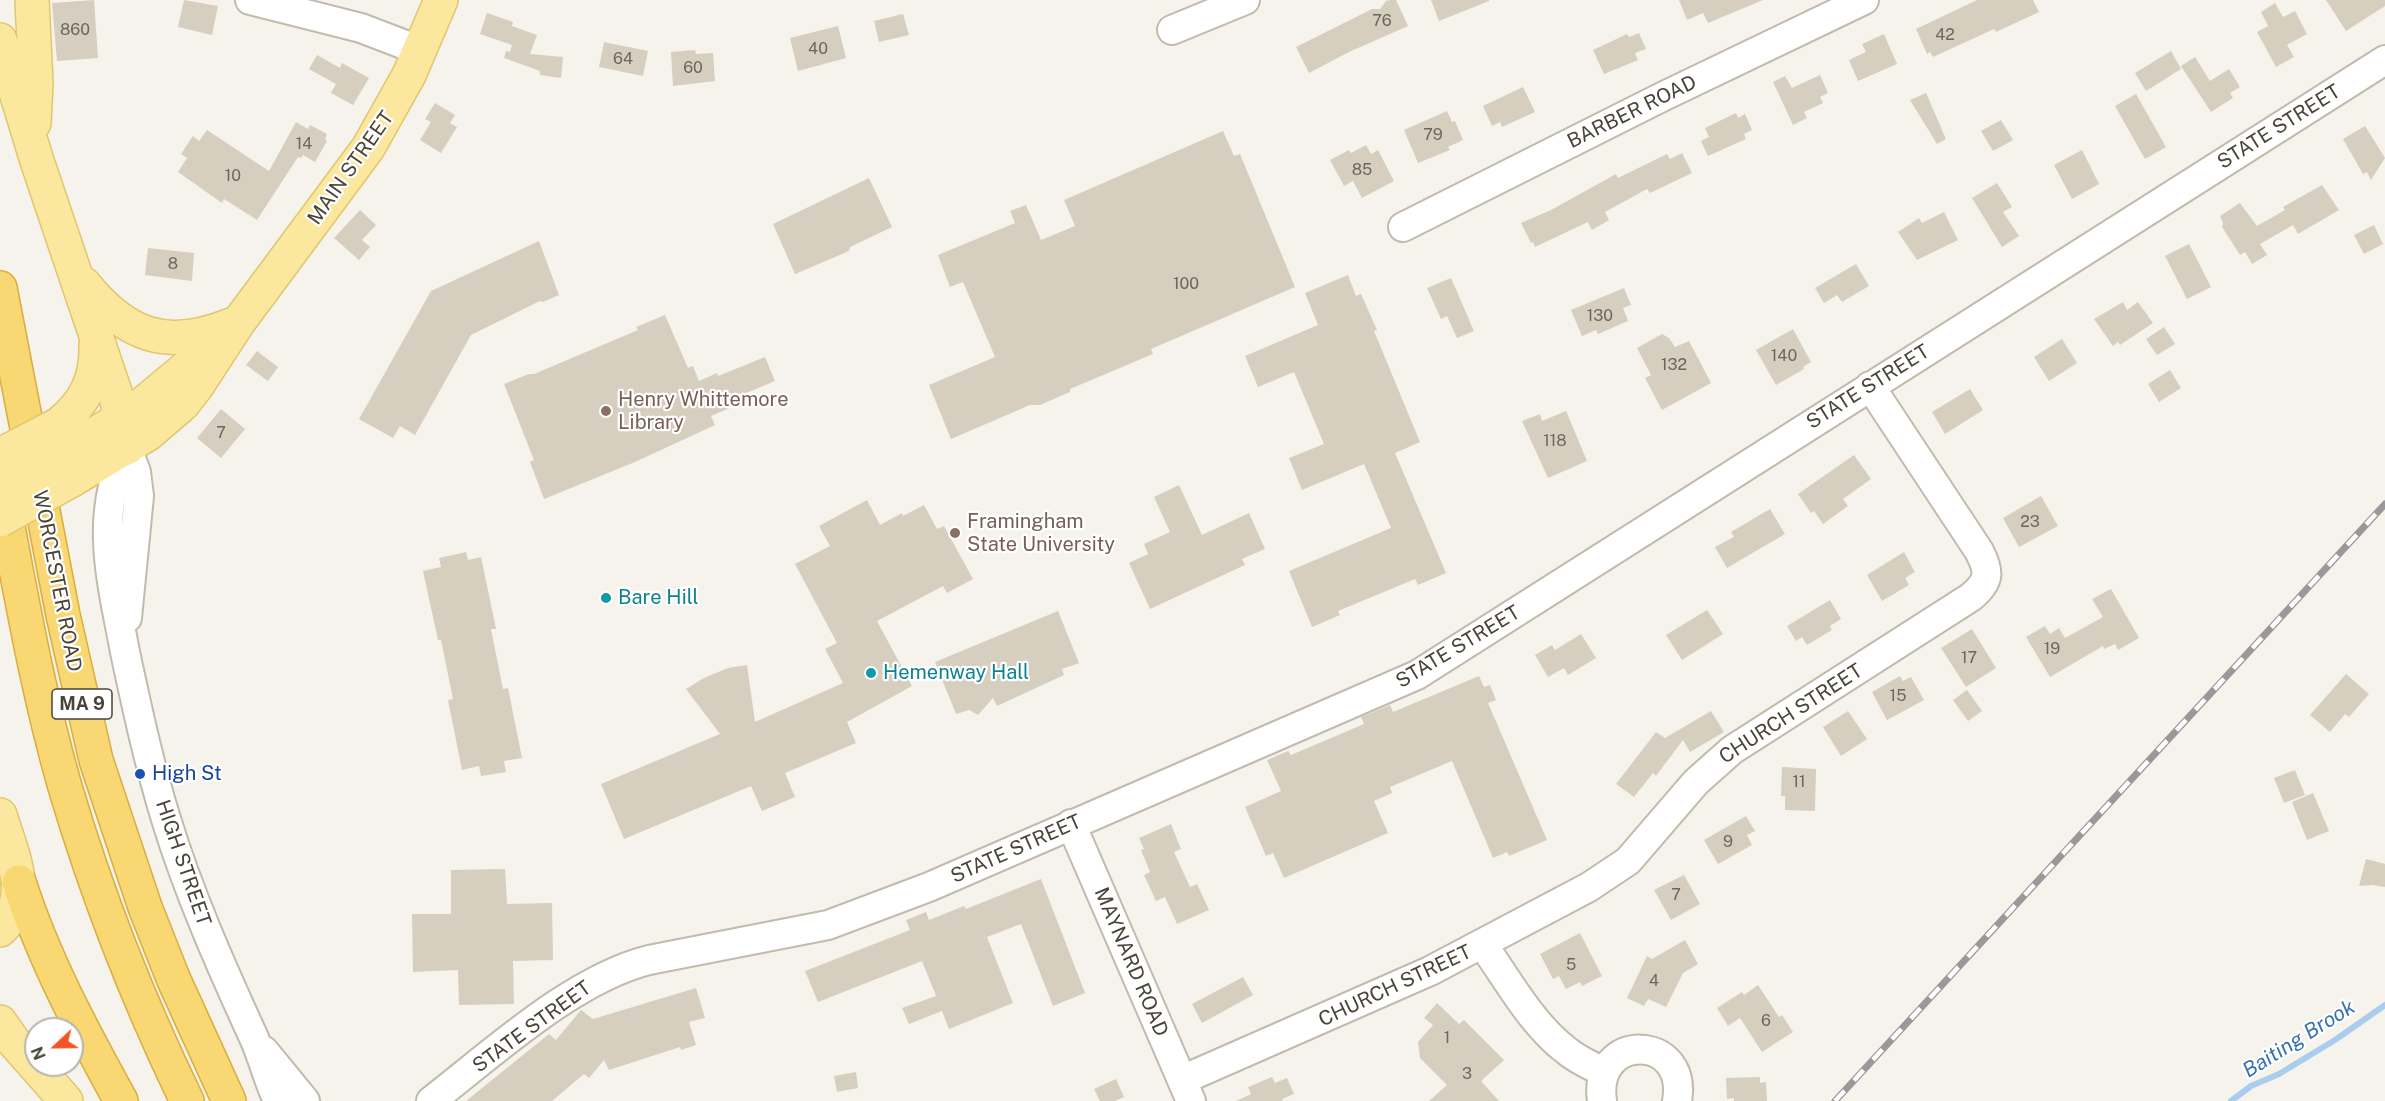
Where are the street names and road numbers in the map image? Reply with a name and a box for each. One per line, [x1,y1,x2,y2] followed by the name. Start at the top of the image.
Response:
[1563,70,1701,154] street label: BARBER ROAD
[2213,80,2345,174] street label: STATE STREET
[303,107,399,229] street label: MAIN STREET
[1802,340,1934,434] street label: STATE STREET
[28,488,86,674] street label: WORCESTER ROAD
[1392,601,1524,693] street label: STATE STREET
[1715,659,1867,769] street label: CHURCH STREET
[52,689,112,719] road number: MA 9
[150,797,216,929] street label: HIGH STREET
[947,809,1085,889] street label: STATE STREET
[1089,884,1173,1040] street label: MAYNARD ROAD
[1315,940,1475,1032] street label: CHURCH STREET
[468,976,596,1078] street label: STATE STREET

